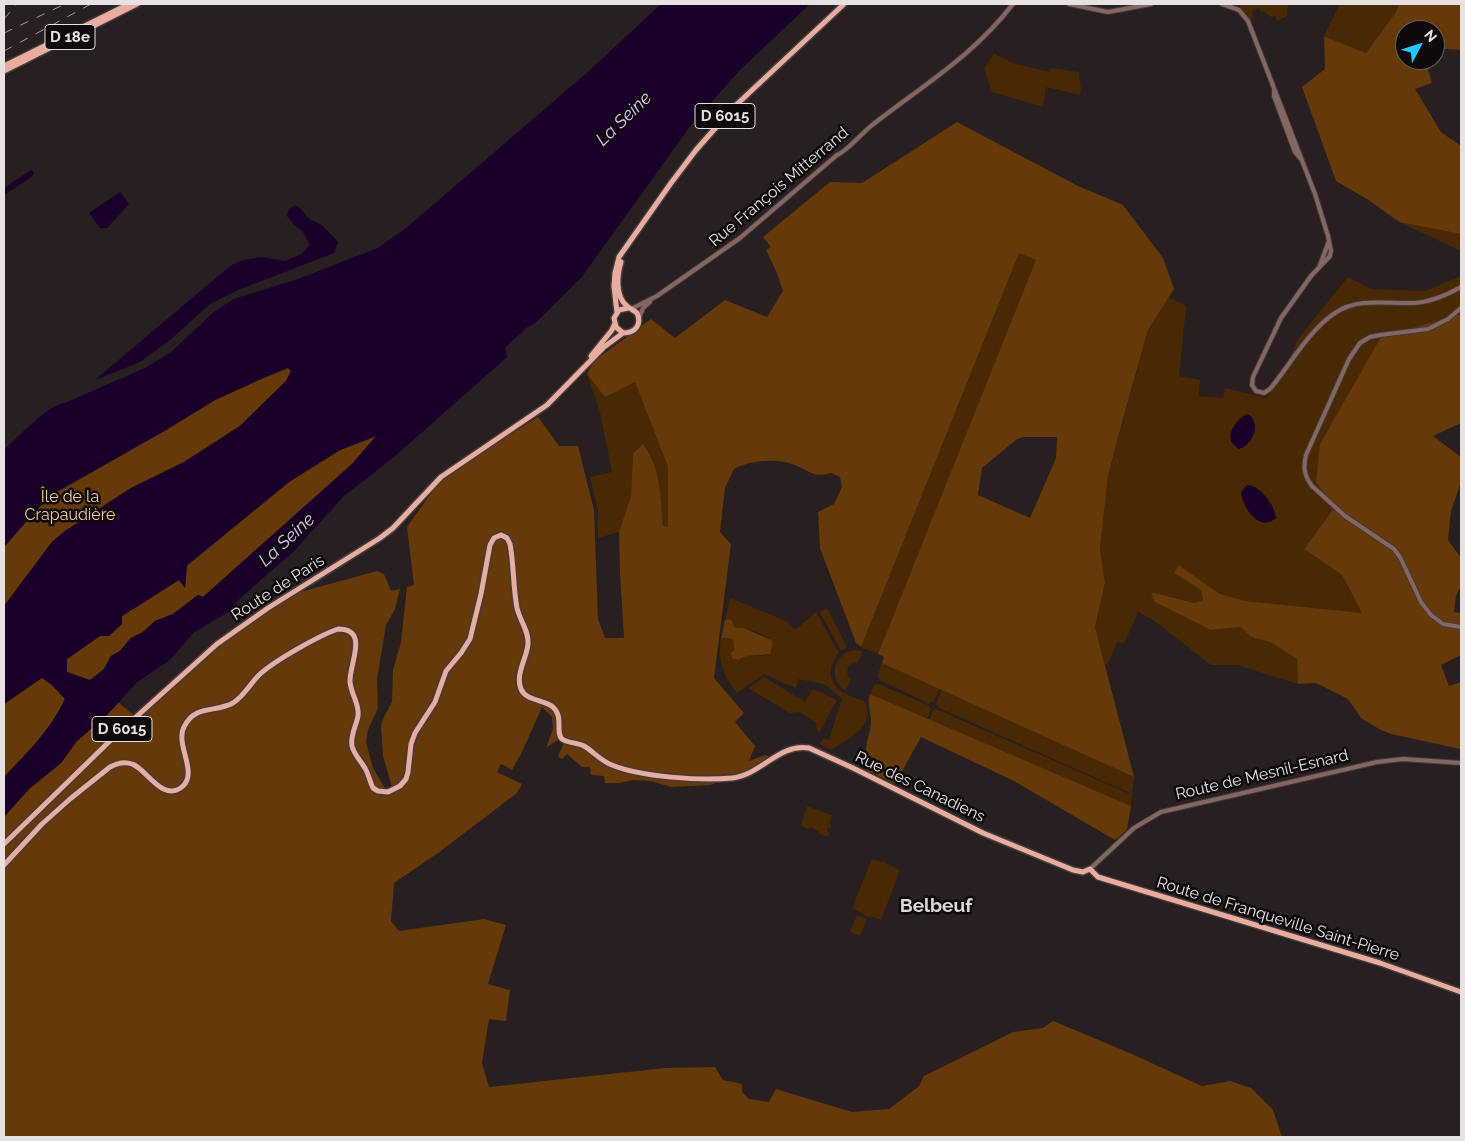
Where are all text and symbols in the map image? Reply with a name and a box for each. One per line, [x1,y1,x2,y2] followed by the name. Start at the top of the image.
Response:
[1395,20,1445,70] north arrow
[45,24,95,50] road number: D 18e
[1421,27,1440,45] text: N
[592,87,656,151] water label: La Seine
[695,104,755,128] road number: D 6015
[705,123,853,251] street label: Rue François Mitterrand
[25,487,115,525] park label: Île de la Crapaudière
[255,509,319,571] water label: La Seine
[228,551,328,625] street label: Route de Paris
[92,716,152,742] road number: D 6015
[1174,746,1350,804] street label: Route de Mesnil-Esnard
[852,747,988,827] street label: Rue des Canadiens
[1154,873,1402,965] street label: Route de Franqueville Saint-Pierre
[900,895,972,917] district label: Belbeuf

